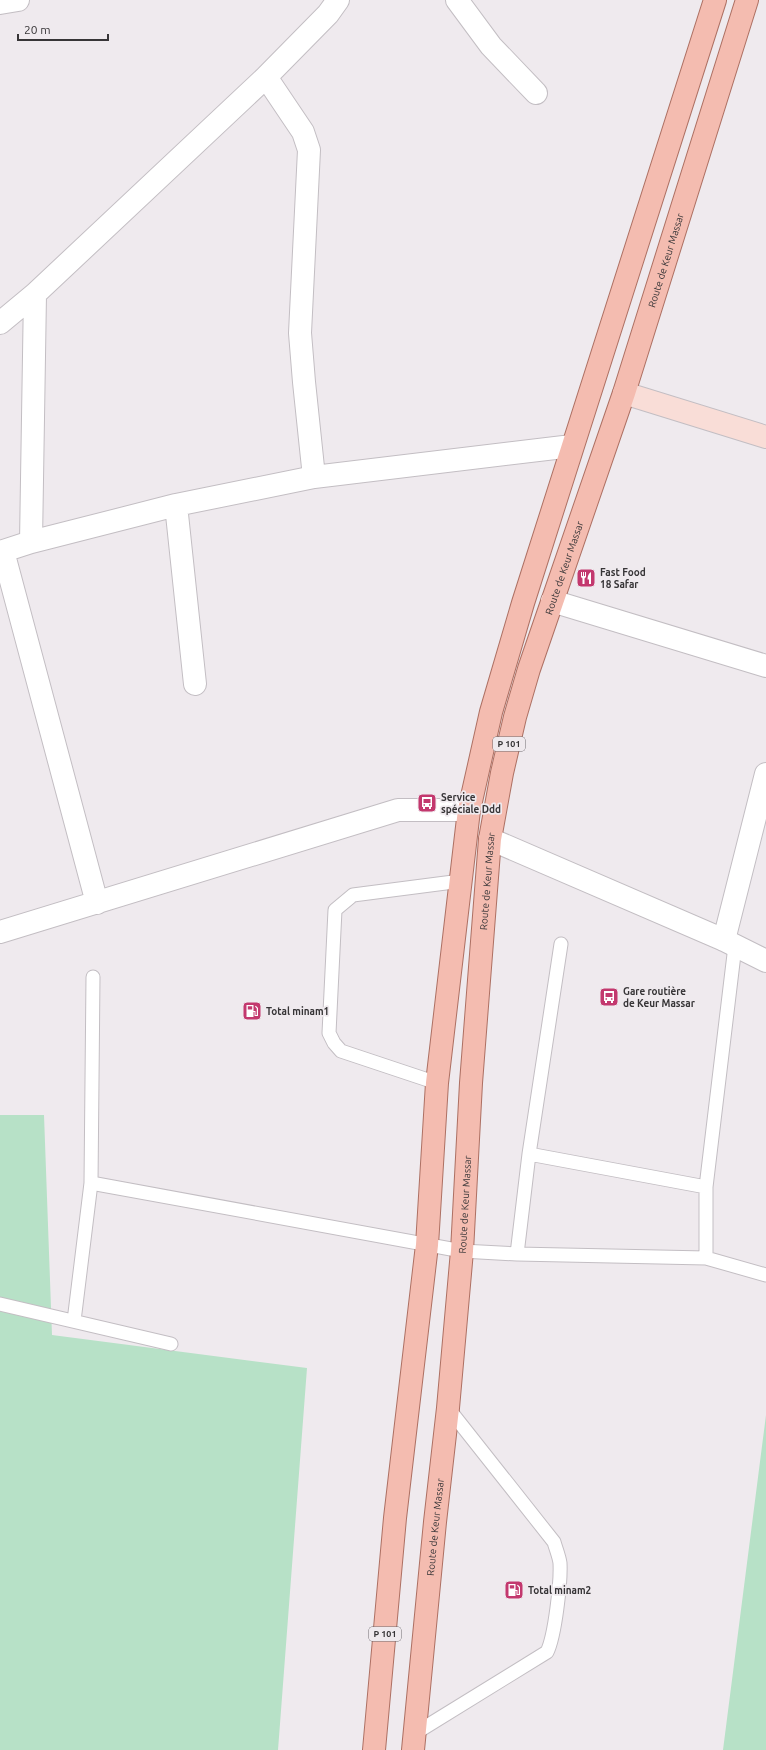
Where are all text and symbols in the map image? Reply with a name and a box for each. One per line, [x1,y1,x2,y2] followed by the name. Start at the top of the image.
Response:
[18,16,108,42] scale bar
[24,23,51,36] text: 20 m
[646,212,686,309] street label: Route de Keur Massar
[543,519,585,616] street label: Route de Keur Massar
[575,567,597,589] restaurant icon: Fast Food 18 Safar
[600,567,646,590] place label: Fast Food 18 Safar
[493,737,525,751] road number: P 101
[416,792,438,814] bus stop icon: Service spéciale Ddd
[441,792,501,815] place label: Service spéciale Ddd
[477,831,497,931] street label: Route de Keur Massar
[598,986,620,1008] bus stop icon: Gare routière de Keur Massar
[623,986,696,1009] place label: Gare routière de Keur Massar
[241,1000,263,1022] fuel station icon: Total minam1
[266,1006,329,1017] place label: Total minam1
[456,1155,473,1254] street label: Route de Keur Massar
[424,1478,445,1576] street label: Route de Keur Massar
[503,1579,525,1601] fuel station icon: Total minam2
[528,1585,592,1596] place label: Total minam2
[369,1627,401,1641] road number: P 101

